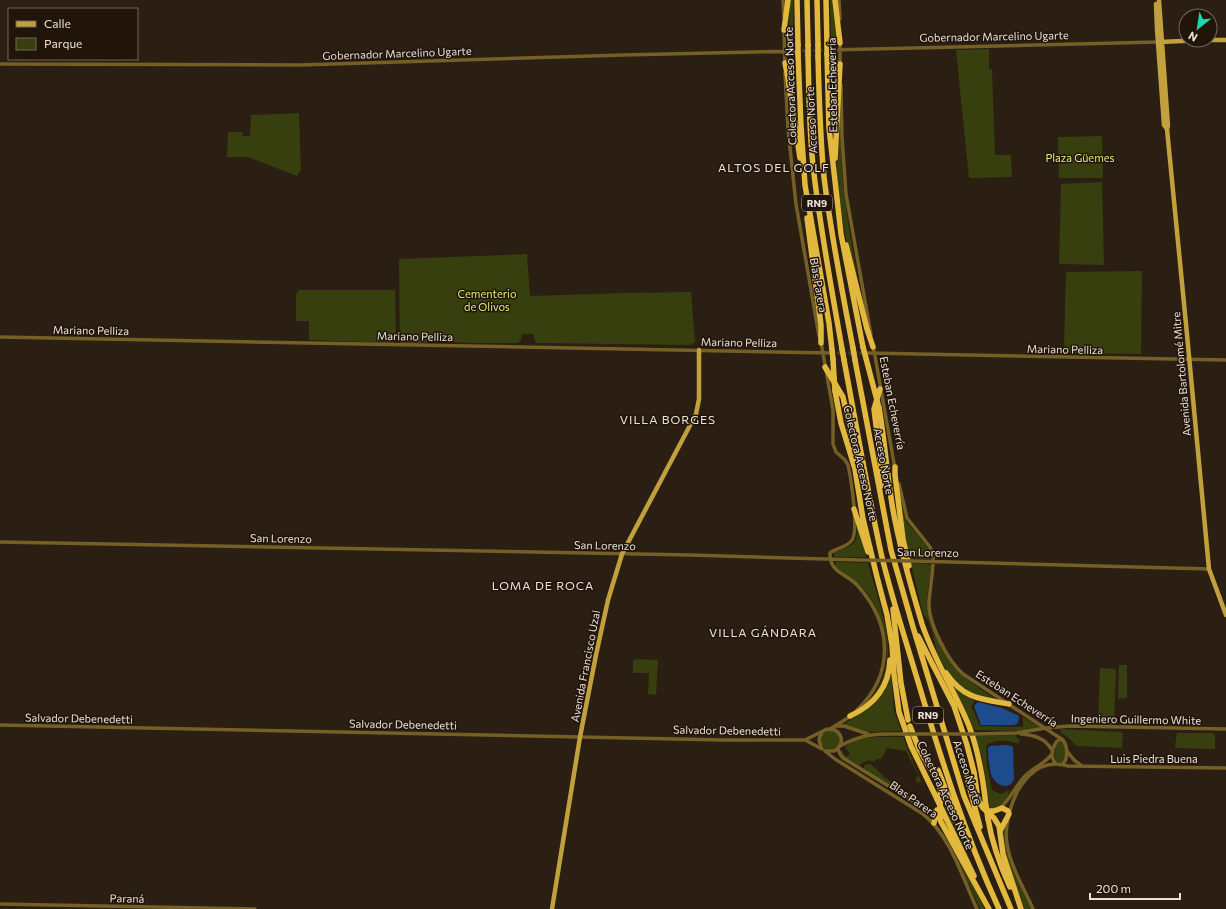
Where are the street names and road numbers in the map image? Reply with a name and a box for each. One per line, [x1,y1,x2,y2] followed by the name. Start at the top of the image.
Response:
[781,26,799,145] street label: Colectora Acceso Norte
[919,28,1069,44] street label: Gobernador Marcelino Ugarte
[825,37,839,133] street label: Esteban Echeverría
[322,44,472,62] street label: Gobernador Marcelino Ugarte
[803,86,819,154] street label: Acceso Norte
[802,195,832,211] road number: RN9
[808,257,830,313] street label: Blas Parera
[1169,311,1193,437] street label: Avenida Bartolomé Mitre
[53,323,129,337] street label: Mariano Pelliza
[377,329,453,343] street label: Mariano Pelliza
[701,335,777,349] street label: Mariano Pelliza
[1027,342,1103,356] street label: Mariano Pelliza
[878,355,908,451] street label: Esteban Echeverría
[841,404,881,522] street label: Colectora Acceso Norte
[871,427,897,495] street label: Acceso Norte
[250,531,312,545] street label: San Lorenzo
[574,538,636,552] street label: San Lorenzo
[897,545,959,559] street label: San Lorenzo
[568,609,602,723] street label: Avenida Francisco Uzal
[974,667,1060,729] street label: Esteban Echeverría
[913,707,943,723] road number: RN9
[25,711,133,725] street label: Salvador Debenedetti
[1071,711,1202,727] street label: Ingeniero Guillermo White
[349,717,457,731] street label: Salvador Debenedetti
[673,723,781,737] street label: Salvador Debenedetti
[951,738,985,806] street label: Acceso Norte
[915,739,977,852] street label: Colectora Acceso Norte
[1110,752,1198,765] street label: Luis Piedra Buena
[888,778,940,820] street label: Blas Parera
[110,891,144,905] street label: Paraná

